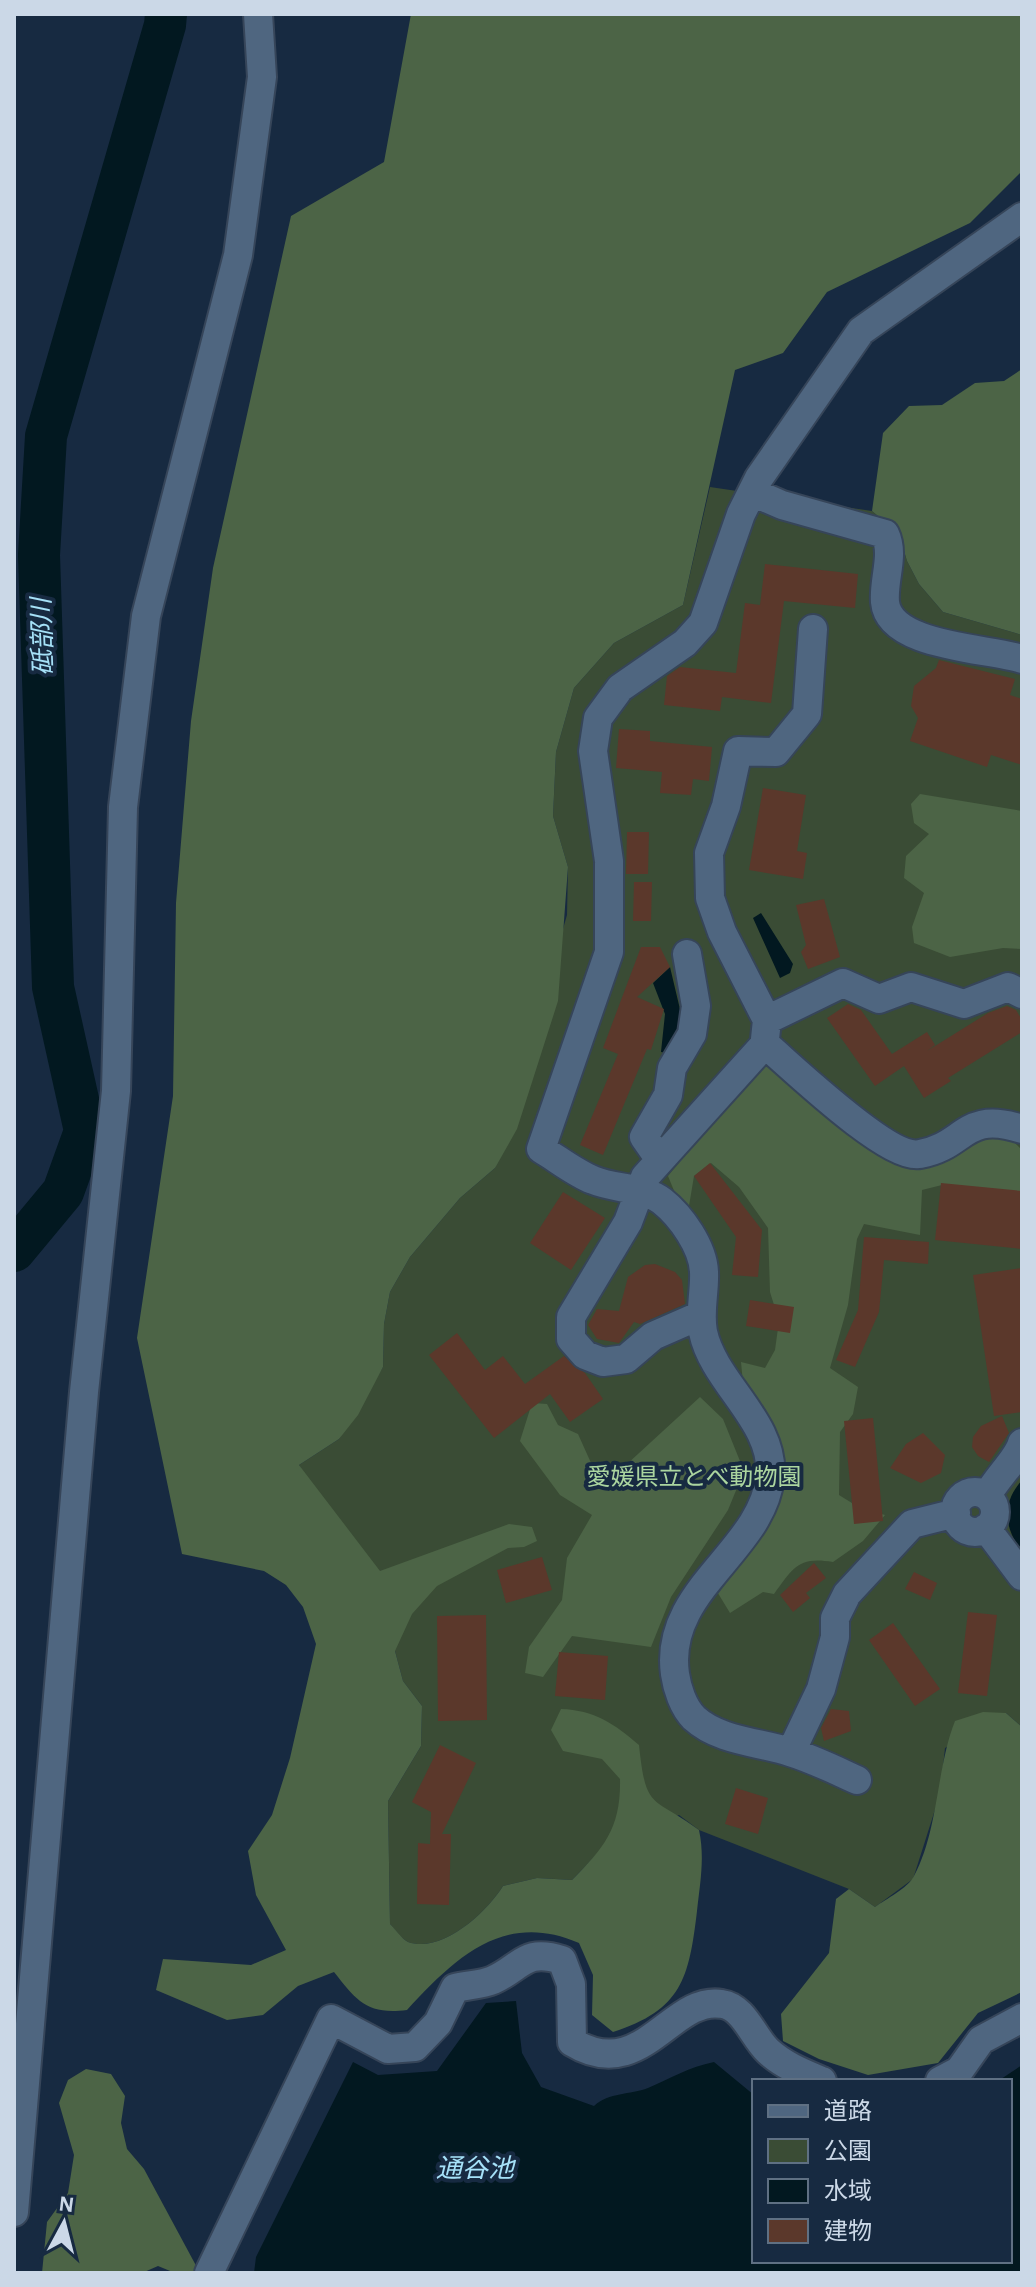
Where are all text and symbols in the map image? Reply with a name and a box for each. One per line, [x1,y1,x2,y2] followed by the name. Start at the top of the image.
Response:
[28,595,57,676] water label: 砥部川
[587,1464,801,1490] park label: 愛媛県立とべ動物園
[752,2079,1012,2263] legend
[824,2098,872,2124] text: 道路
[824,2139,872,2164] text: 公園
[436,2155,517,2182] water label: 通谷池
[824,2178,872,2204] text: 水域
[24,2183,104,2263] north arrow
[57,2192,75,2216] text: N
[824,2219,872,2244] text: 建物

